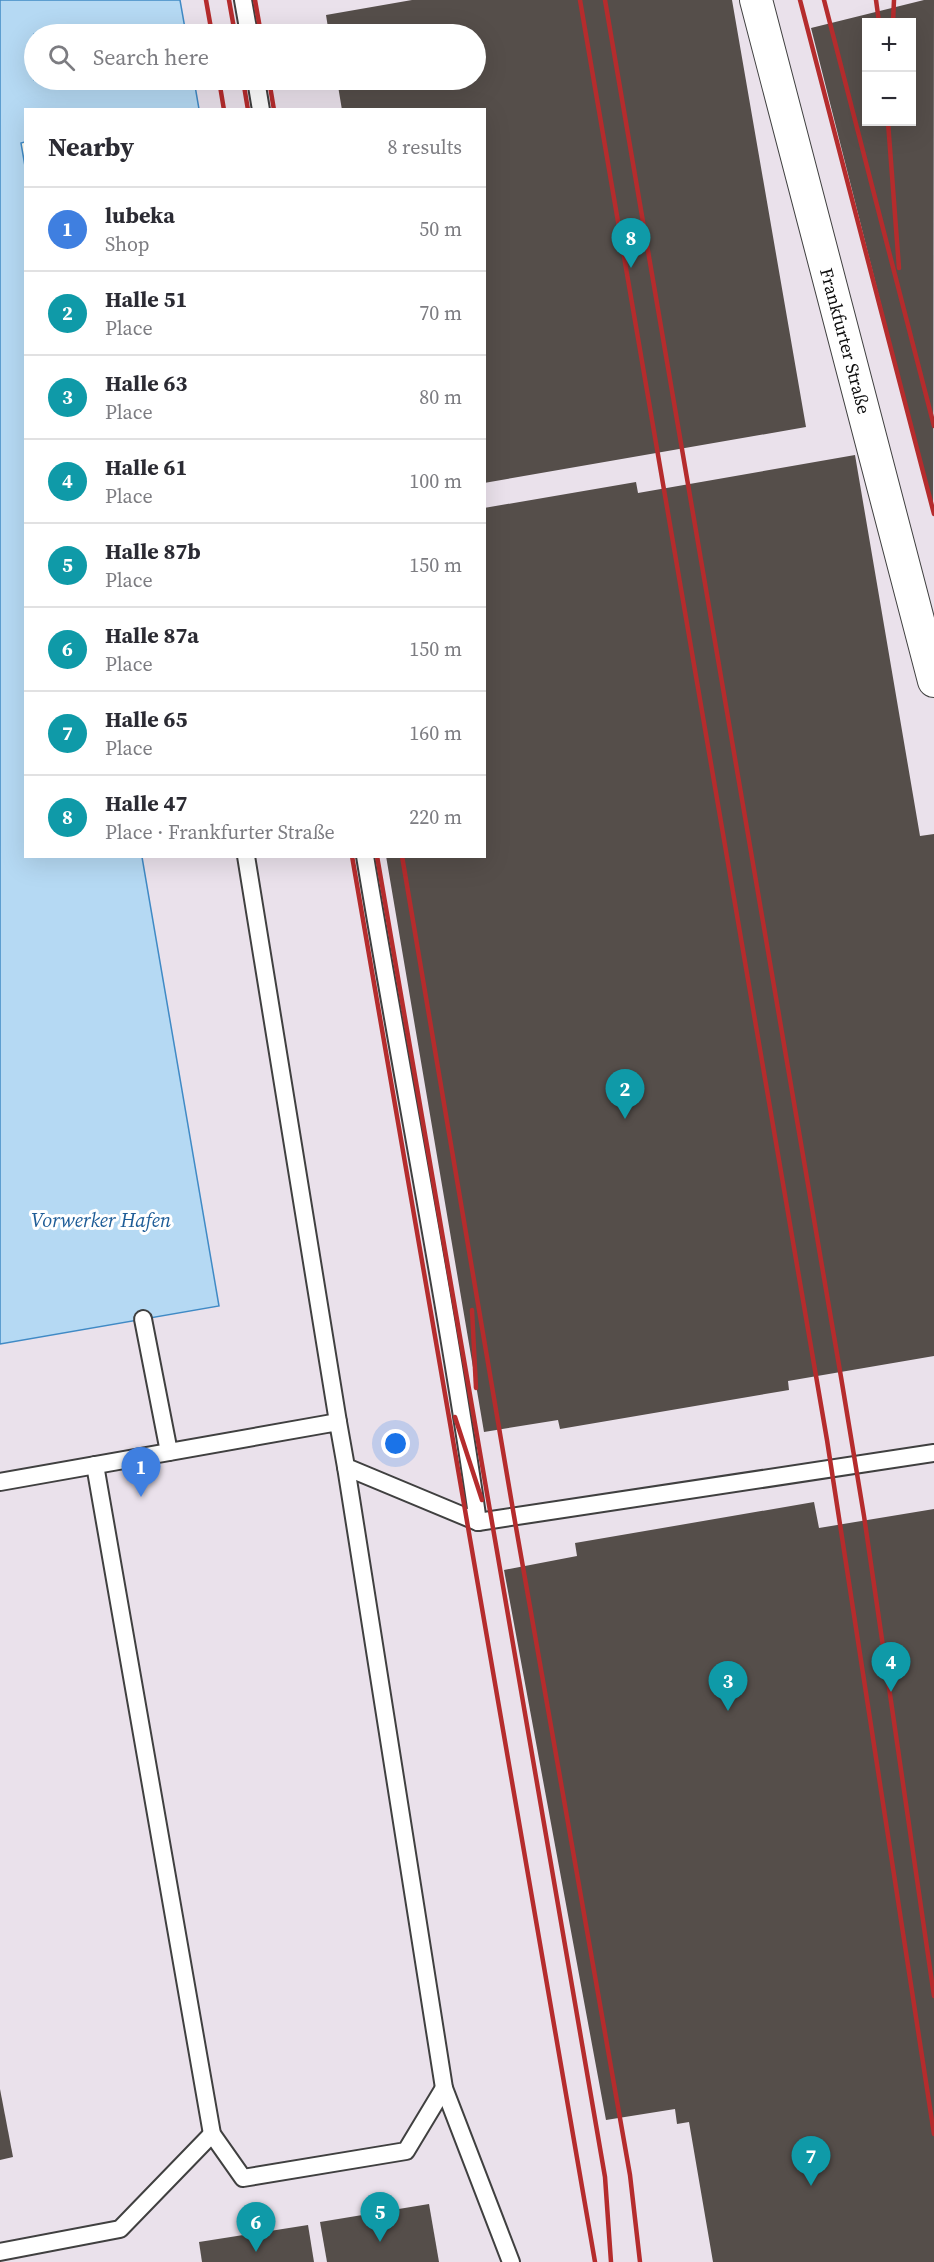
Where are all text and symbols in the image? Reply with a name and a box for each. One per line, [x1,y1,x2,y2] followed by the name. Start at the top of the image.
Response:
[862,18,916,126] map controls
[862,18,916,72] button: +
[24,24,486,90] search box
[45,41,78,74] icon: search
[93,42,209,72] text: Search here
[862,72,916,126] button: −
[48,129,134,165] text: Nearby
[387,133,462,161] text: 8 results
[105,200,175,230] text: lubeka
[62,215,73,243] text: 1
[419,215,462,243] text: 50 m
[612,218,650,268] pin: 8
[105,230,150,258] text: Shop
[814,265,877,417] street label: Frankfurter Straße
[105,284,187,314] text: Halle 51
[62,299,73,327] text: 2
[419,299,462,327] text: 70 m
[105,314,153,342] text: Place
[105,368,187,398] text: Halle 63
[62,383,73,411] text: 3
[419,383,462,411] text: 80 m
[105,398,153,426] text: Place
[105,452,187,482] text: Halle 61
[62,467,73,495] text: 4
[409,467,462,495] text: 100 m
[105,482,153,510] text: Place
[105,536,201,566] text: Halle 87b
[62,551,73,579] text: 5
[409,551,462,579] text: 150 m
[105,566,153,594] text: Place
[105,620,199,650] text: Halle 87a
[62,635,73,663] text: 6
[409,635,462,663] text: 150 m
[105,650,153,678] text: Place
[105,704,187,734] text: Halle 65
[62,719,73,747] text: 7
[409,719,462,747] text: 160 m
[105,734,153,762] text: Place
[105,788,187,818] text: Halle 47
[62,803,73,831] text: 8
[409,803,462,831] text: 220 m
[105,818,335,846] text: Place · Frankfurter Straße
[606,1070,644,1119] pin: 2
[31,1206,172,1234] water label: Vorwerker Hafen
[381,1429,410,1458] your location
[122,1448,160,1497] pin: 1
[872,1642,910,1692] pin: 4
[708,1662,748,1711] pin: 3
[792,2136,830,2186] pin: 7
[360,2192,400,2242] pin: 5
[236,2202,276,2252] pin: 6

